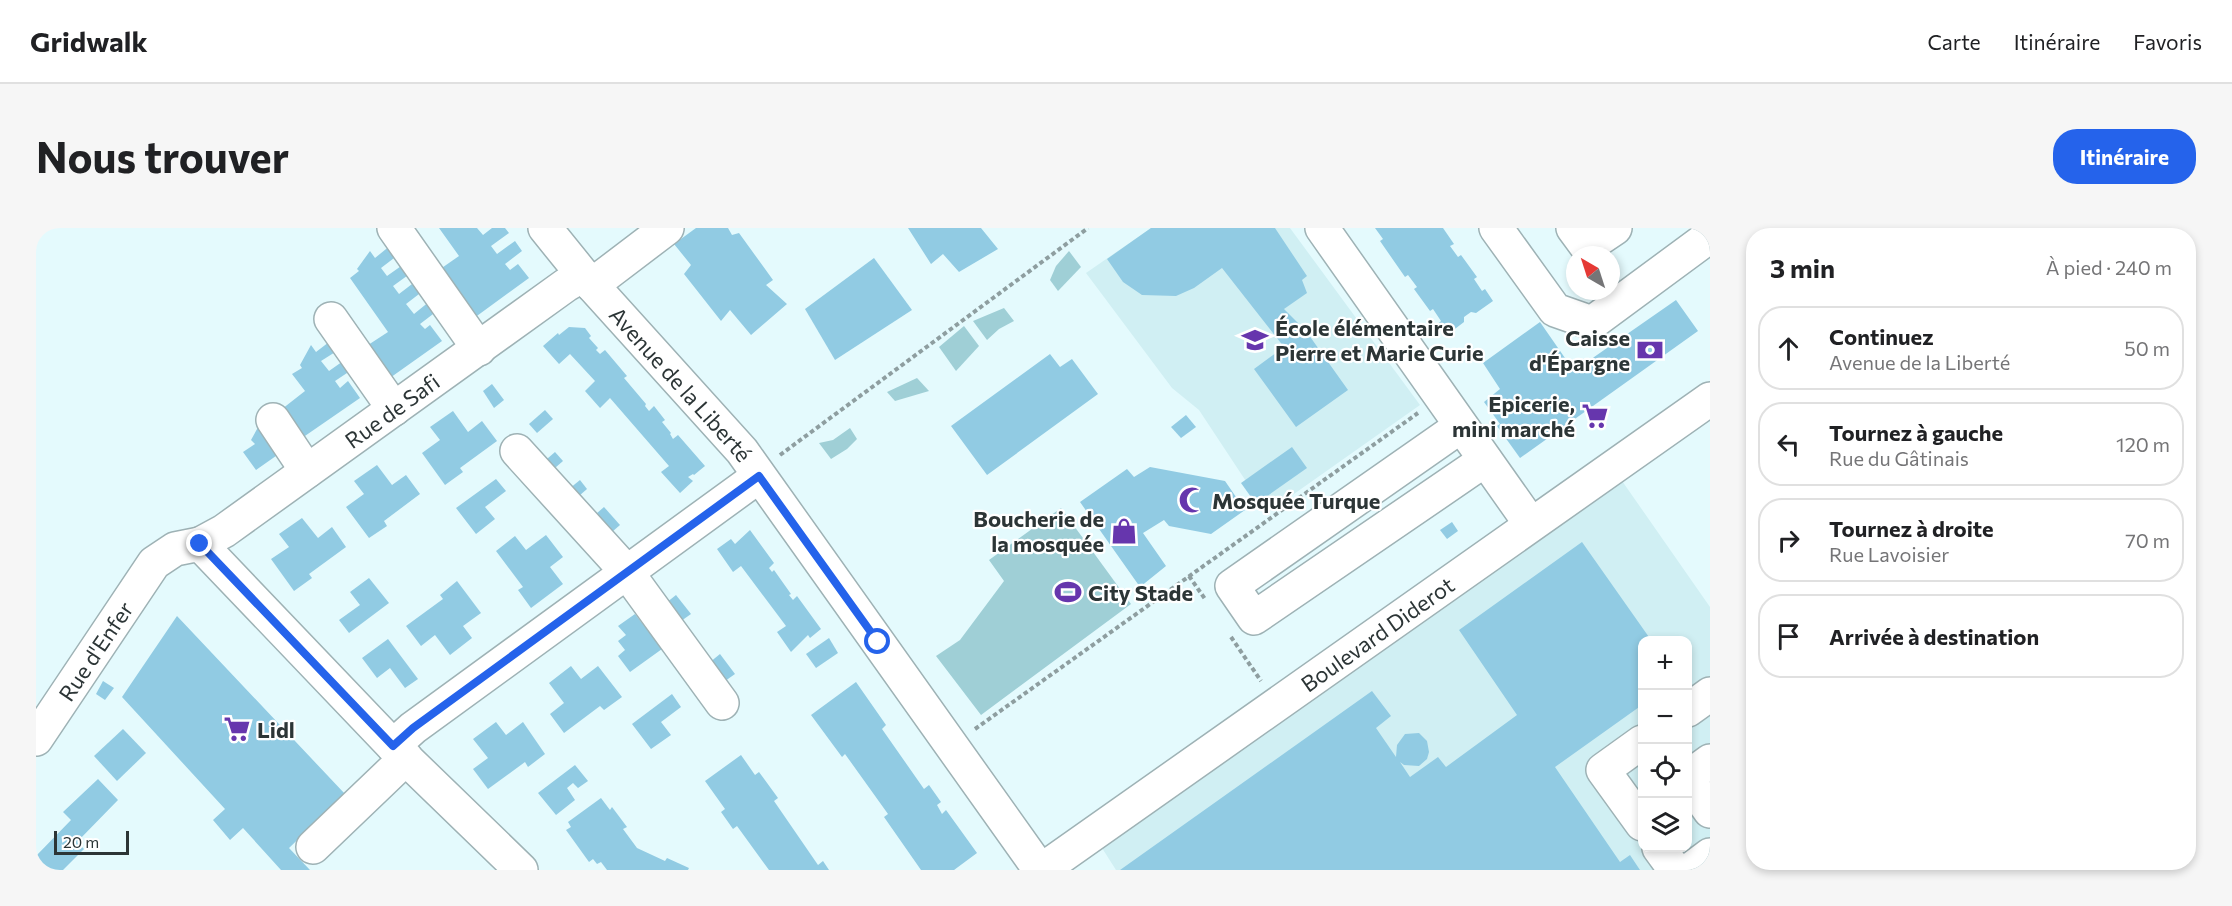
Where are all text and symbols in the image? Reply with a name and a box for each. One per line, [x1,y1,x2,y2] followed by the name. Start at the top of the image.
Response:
[30,24,148,58] text: Gridwalk
[1927,29,1981,54] text: Carte
[2014,29,2100,54] text: Itinéraire
[2133,29,2202,54] text: Favoris
[2053,129,2196,184] button: Itinéraire
[36,130,289,182] text: Nous trouver
[1566,246,1620,300] north arrow
[1770,252,1835,283] text: 3 min
[2046,255,2172,279] text: À pied · 240 m
[604,301,758,466] street label: Avenue de la Liberté
[1275,314,1484,366] place label: École élémentaire Pierre et Marie Curie
[1829,323,1934,350] text: Continuez
[1529,324,1630,376] place label: Caisse d'Épargne
[1240,325,1270,355] school or university icon: École élémentaire Pierre et Marie Curie
[1772,332,1805,365] icon: ahead
[1635,335,1665,365] bank icon: Caisse d'Épargne
[2124,336,2170,360] text: 50 m
[1829,350,2010,374] text: Avenue de la Liberté
[339,367,444,453] street label: Rue de Safi
[1452,390,1575,442] place label: Epicerie, mini marché
[1580,401,1610,431] supermarket icon: Epicerie, mini marché
[1829,419,2003,446] text: Tournez à gauche
[1772,428,1805,461] icon: left
[2116,432,2170,456] text: 120 m
[1829,446,1969,470] text: Rue du Gâtinais
[1177,485,1207,515] mosque icon: Mosquée Turque
[1212,487,1380,514] place label: Mosquée Turque
[973,505,1104,557] place label: Boucherie de la mosquée
[1829,515,1994,542] text: Tournez à droite
[1109,516,1139,546] shop icon: Boucherie de la mosquée
[1772,524,1805,557] icon: right
[2125,528,2170,552] text: 70 m
[186,530,212,556] route end
[1829,542,1949,566] text: Rue Lavoisier
[1295,571,1459,697] street label: Boulevard Diderot
[1053,577,1083,607] sports icon: City Stade
[1088,579,1193,606] place label: City Stade
[52,596,138,706] street label: Rue d'Enfer
[1772,620,1805,653] icon: arrive
[1829,623,2039,650] text: Arrivée à destination
[864,628,890,654] route start
[1638,636,1692,852] map controls
[1638,636,1692,690] button: +
[1638,690,1692,744] button: −
[222,714,252,744] supermarket icon: Lidl
[257,716,295,743] place label: Lidl
[1638,744,1692,798] button: locate
[1638,798,1692,852] button: layers
[54,828,129,856] scale bar
[63,832,99,851] text: 20 m

